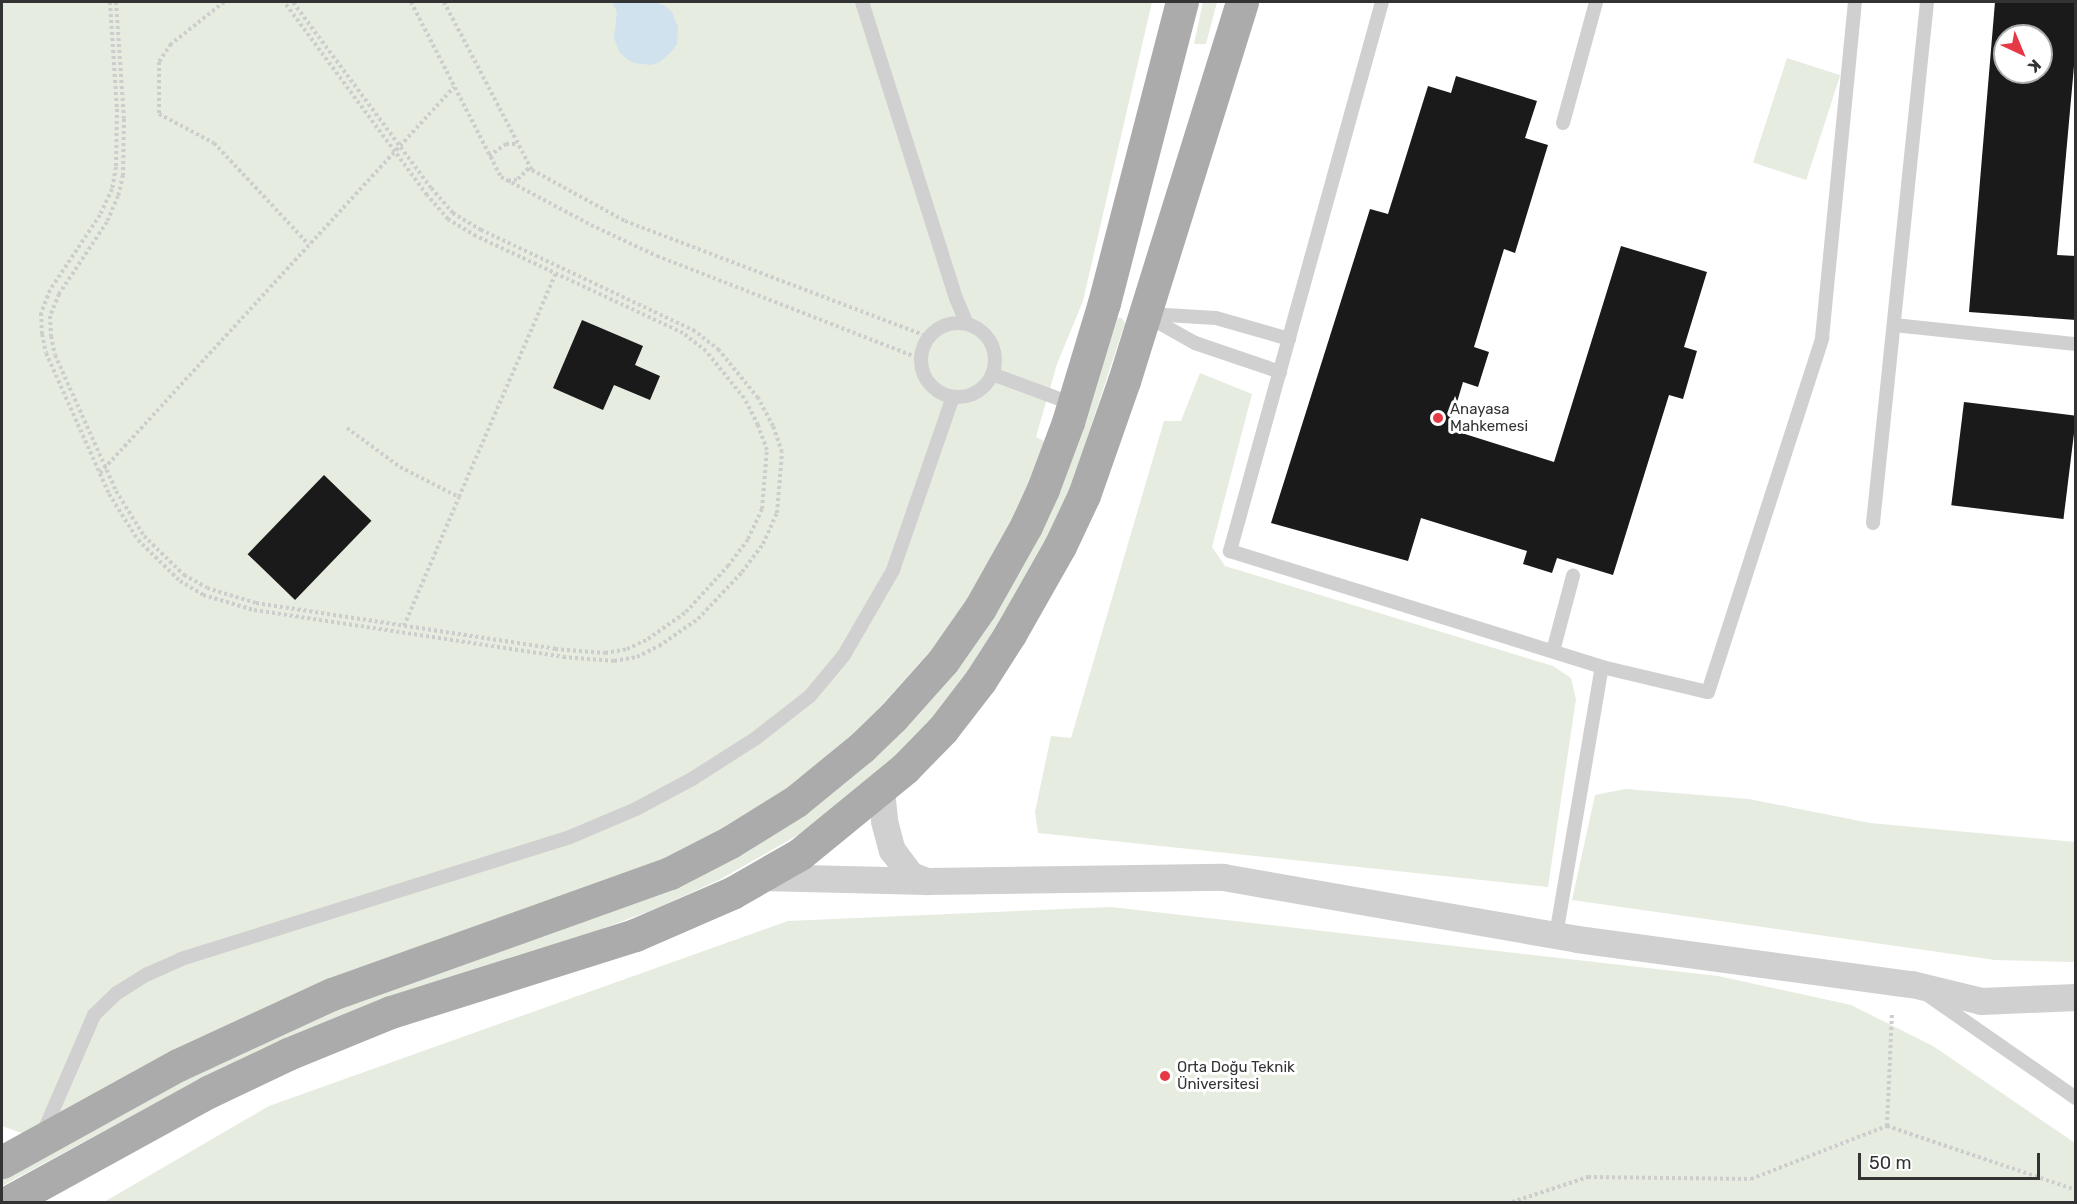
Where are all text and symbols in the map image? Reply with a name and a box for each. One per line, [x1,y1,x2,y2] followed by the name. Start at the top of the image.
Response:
[1993,24,2053,84] north arrow
[2024,55,2045,76] text: K
[1450,400,1528,435] place label: Anayasa Mahkemesi
[1431,411,1445,425] marker: Anayasa Mahkemesi
[1177,1058,1295,1093] place label: Orta Doğu Teknik Üniversitesi
[1158,1069,1172,1083] marker: Orta Doğu Teknik Üniversitesi
[1861,1141,2042,1179] scale bar
[1869,1152,1912,1174] text: 50 m

